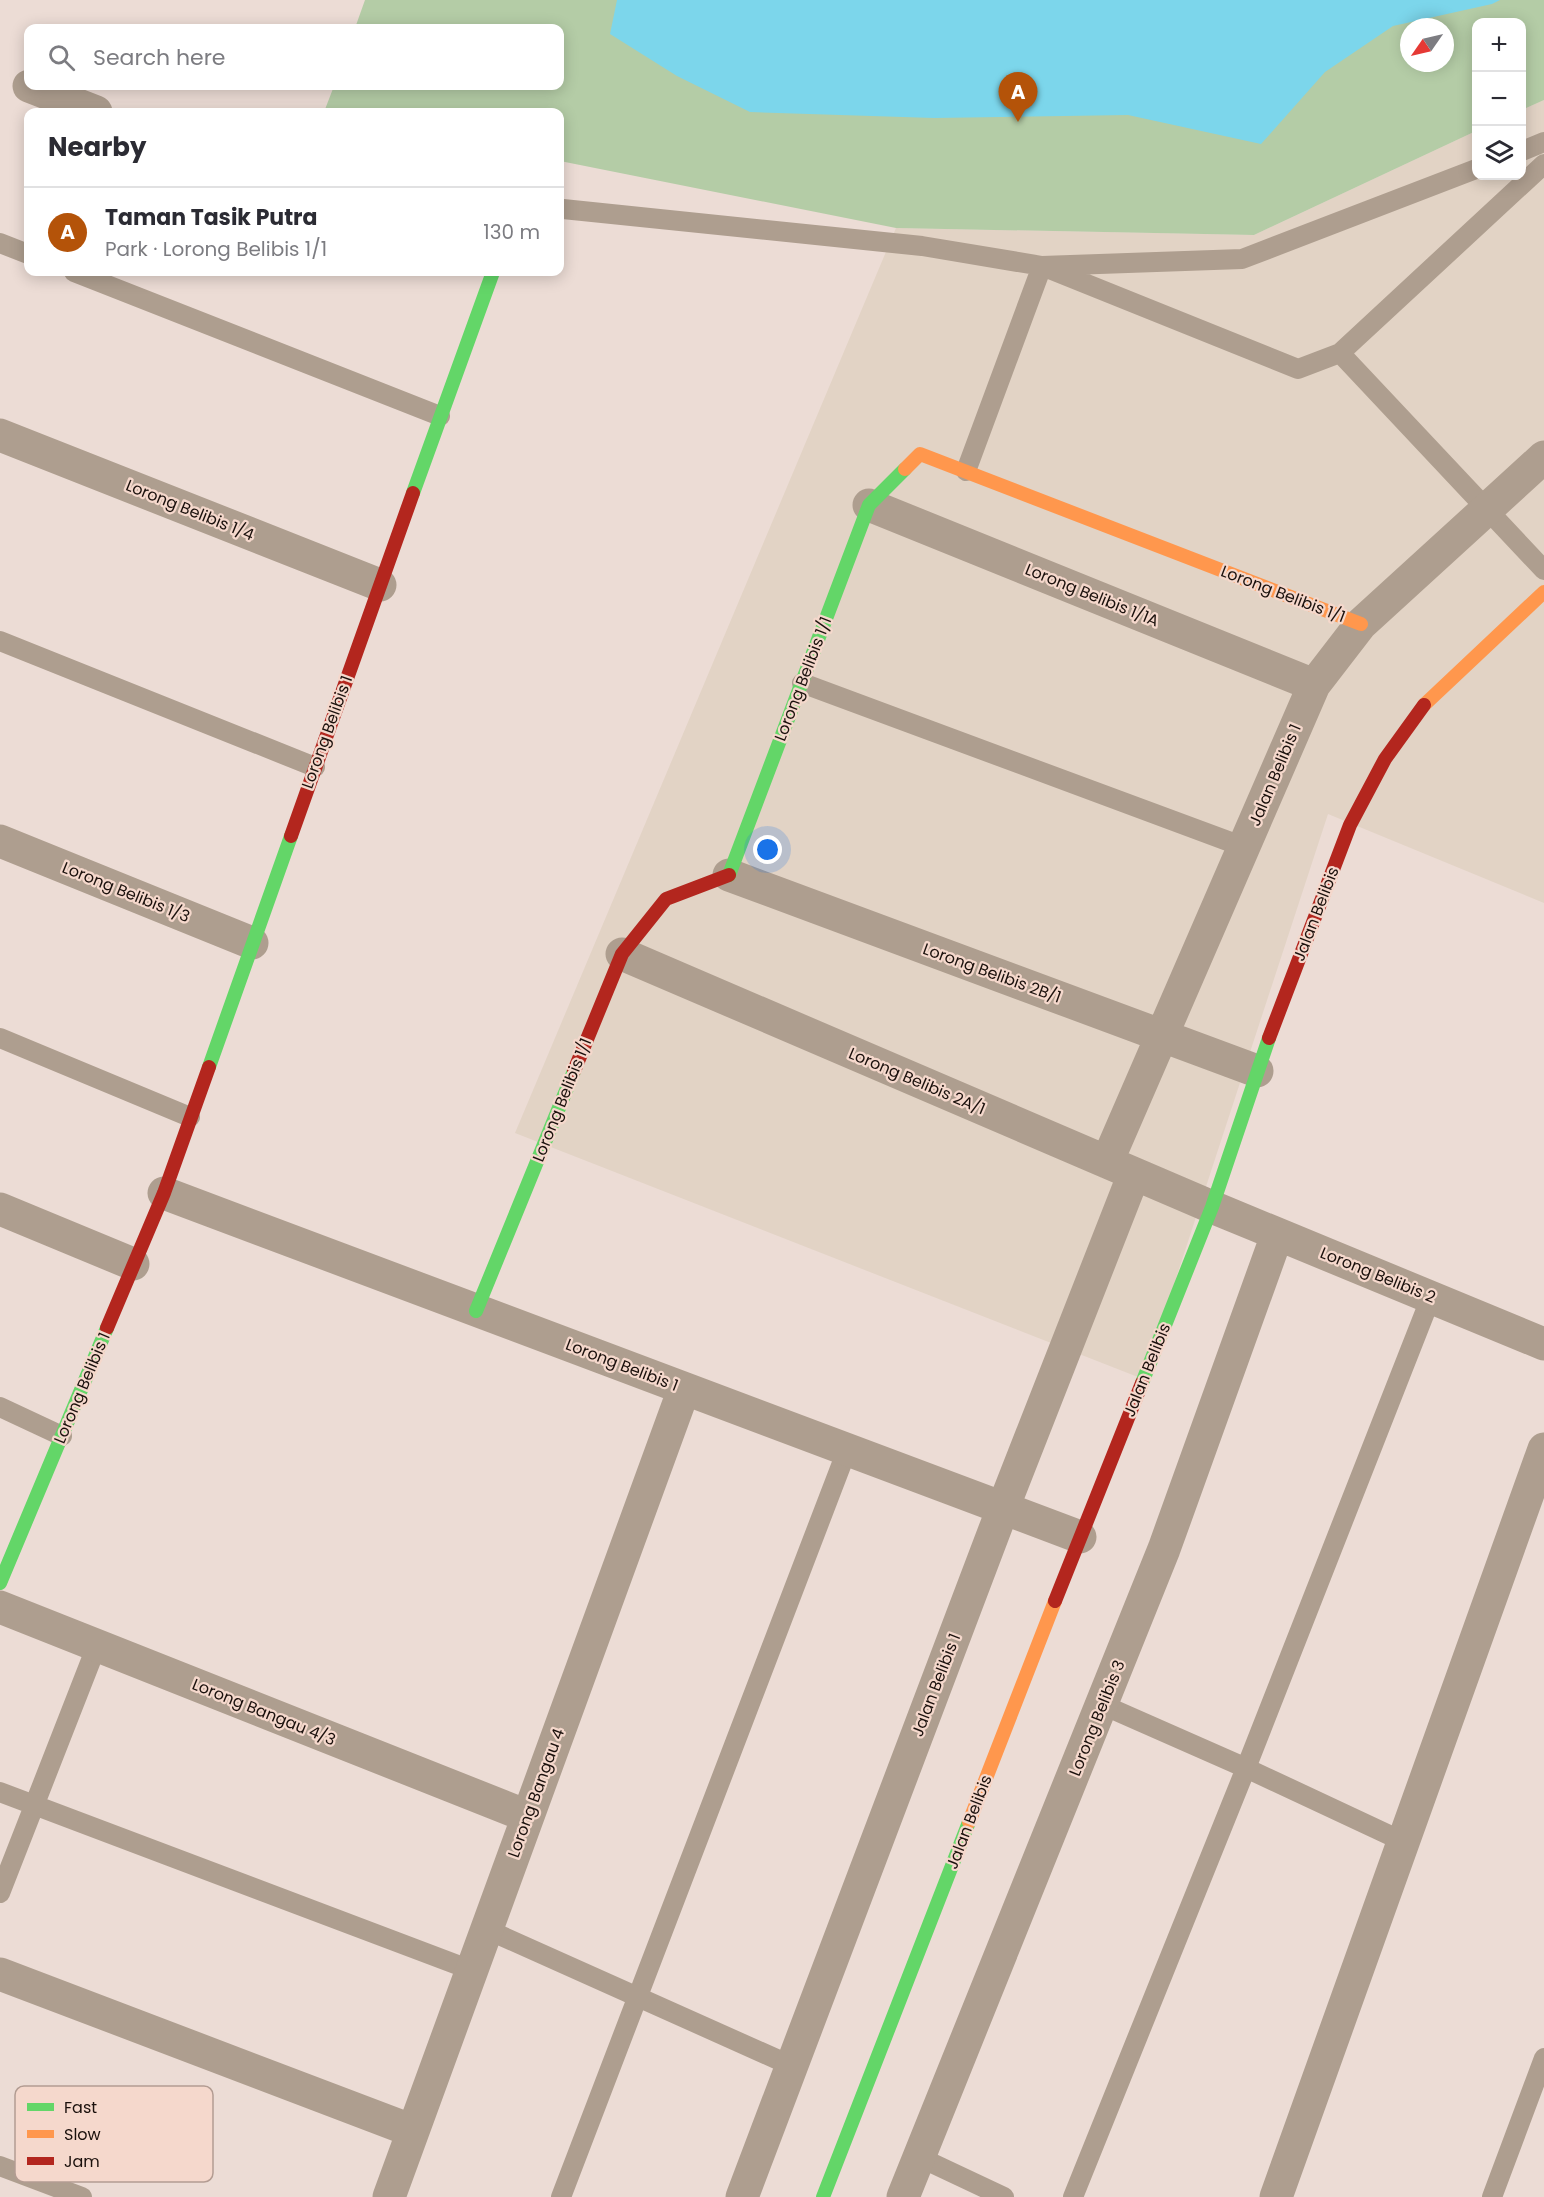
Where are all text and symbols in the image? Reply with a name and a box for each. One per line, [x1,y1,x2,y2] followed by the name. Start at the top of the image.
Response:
[1400,18,1454,72] north arrow
[1472,18,1526,180] map controls
[1472,18,1526,72] button: +
[24,24,564,90] search box
[45,41,78,74] icon: search
[93,42,226,73] text: Search here
[998,72,1038,122] pin: A
[1472,72,1526,126] button: −
[1472,126,1526,180] button: layers
[48,129,146,165] text: Nearby
[105,202,317,233] text: Taman Tasik Putra
[60,218,75,246] text: A
[483,218,540,246] text: 130 m
[105,235,327,263] text: Park · Lorong Belibis 1/1
[122,474,258,546] street label: Lorong Belibis 1/4
[1022,558,1162,632] street label: Lorong Belibis 1/1A
[1217,560,1349,628] street label: Lorong Belibis 1/1
[769,613,837,745] street label: Lorong Belibis 1/1
[296,672,358,792] street label: Lorong Belibis 1
[1243,720,1307,830] street label: Jalan Belibis 1
[753,835,782,864] your location
[59,856,193,928] street label: Lorong Belibis 1/3
[1287,864,1345,964] street label: Jalan Belibis
[920,937,1064,1009] street label: Lorong Belibis 2B/1
[527,1035,597,1165] street label: Lorong Belibis 1/1
[845,1042,989,1120] street label: Lorong Belibis 2A/1
[1317,1241,1439,1309] street label: Lorong Belibis 2
[1118,1320,1176,1420] street label: Jalan Belibis
[48,1329,116,1447] street label: Lorong Belibis 1
[562,1333,682,1397] street label: Lorong Belibis 1
[906,1630,966,1740] street label: Jalan Belibis 1
[1063,1657,1131,1779] street label: Lorong Belibis 3
[189,1673,339,1751] street label: Lorong Bangau 4/3
[502,1725,570,1861] street label: Lorong Bangau 4
[940,1772,998,1872] street label: Jalan Belibis
[15,2086,213,2182] legend
[64,2096,97,2119] text: Fast
[64,2123,101,2146] text: Slow
[64,2150,100,2173] text: Jam

